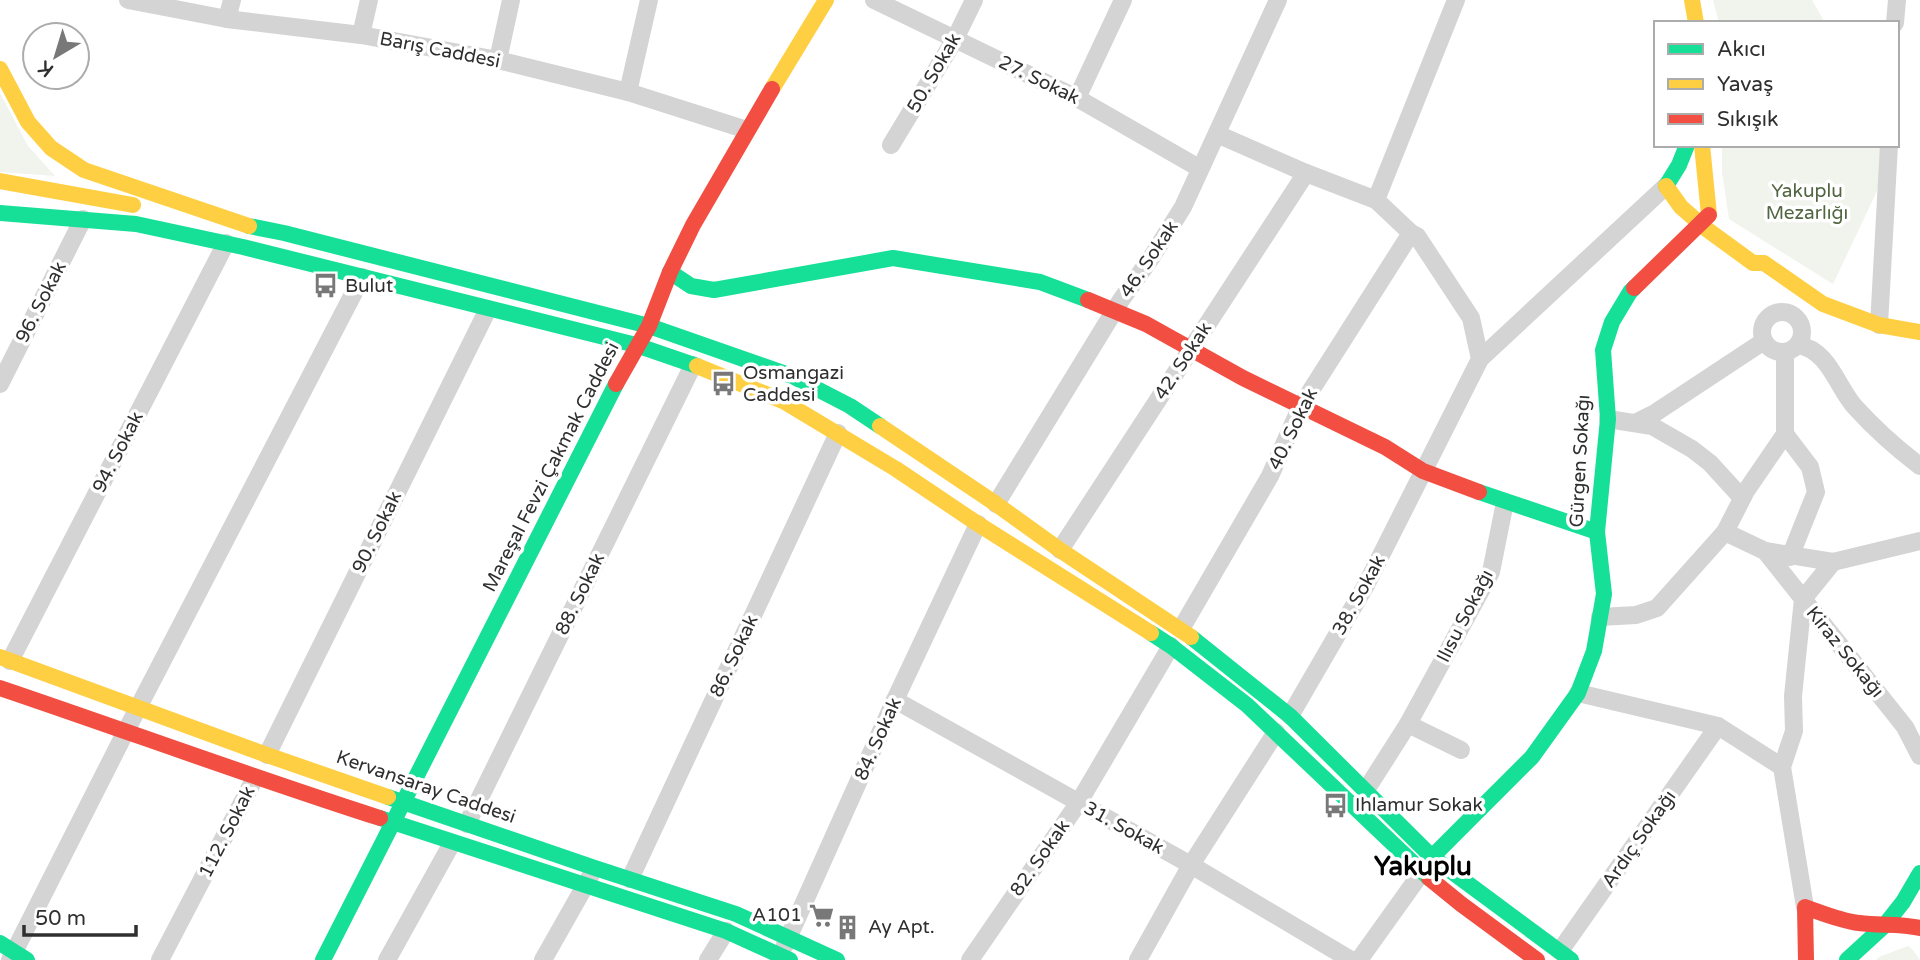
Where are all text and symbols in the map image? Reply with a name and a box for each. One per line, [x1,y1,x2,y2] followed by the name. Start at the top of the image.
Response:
[21,21,91,91] north arrow
[1654,21,1899,147] legend
[378,28,502,72] street label: Barış Caddesi
[902,29,966,117] street label: 50. Sokak
[1717,37,1766,62] text: Akıcı
[995,51,1083,109] street label: 27. Sokak
[34,56,58,81] text: K
[1717,72,1773,97] text: Yavaş
[1717,107,1778,132] text: Sıkışık
[1766,180,1848,224] park label: Yakuplu Mezarlığı
[1115,216,1183,302] street label: 46. Sokak
[11,258,71,346] street label: 96. Sokak
[311,272,339,300] bus stop icon: Bulut
[345,275,393,297] place label: Bulut
[1150,318,1216,404] street label: 42. Sokak
[478,339,624,595] street label: Mareşal Fevzi Çakmak Caddesi
[743,362,844,406] place label: Osmangazi Caddesi
[709,370,737,398] bus stop icon: Osmangazi Caddesi
[1264,385,1322,473] street label: 40. Sokak
[1566,394,1594,528] street label: Gürgen Sokağı
[88,408,148,496] street label: 94. Sokak
[348,488,406,576] street label: 90. Sokak
[551,550,609,638] street label: 88. Sokak
[1328,551,1390,639] street label: 38. Sokak
[1432,566,1498,666] street label: Ilısu Sokağı
[1802,602,1888,702] street label: Kiraz Sokağı
[705,611,763,701] street label: 86. Sokak
[850,694,906,784] street label: 84. Sokak
[333,746,519,828] street label: Kervansaray Caddesi
[194,782,260,882] street label: 112. Sokak
[1597,786,1681,892] street label: Ardıç Sokağı
[1321,791,1349,819] bus stop icon: Ihlamur Sokak
[1355,794,1483,816] place label: Ihlamur Sokak
[1080,797,1168,859] street label: 31. Sokak
[1006,816,1074,900] street label: 82. Sokak
[1374,851,1472,882] district label: Yakuplu
[24,894,136,938] scale bar
[808,901,836,929] supermarket icon: A101
[752,904,802,926] place label: A101
[35,906,86,931] text: 50 m
[834,913,862,941] building icon: Ay Apt.
[868,916,935,938] place label: Ay Apt.

